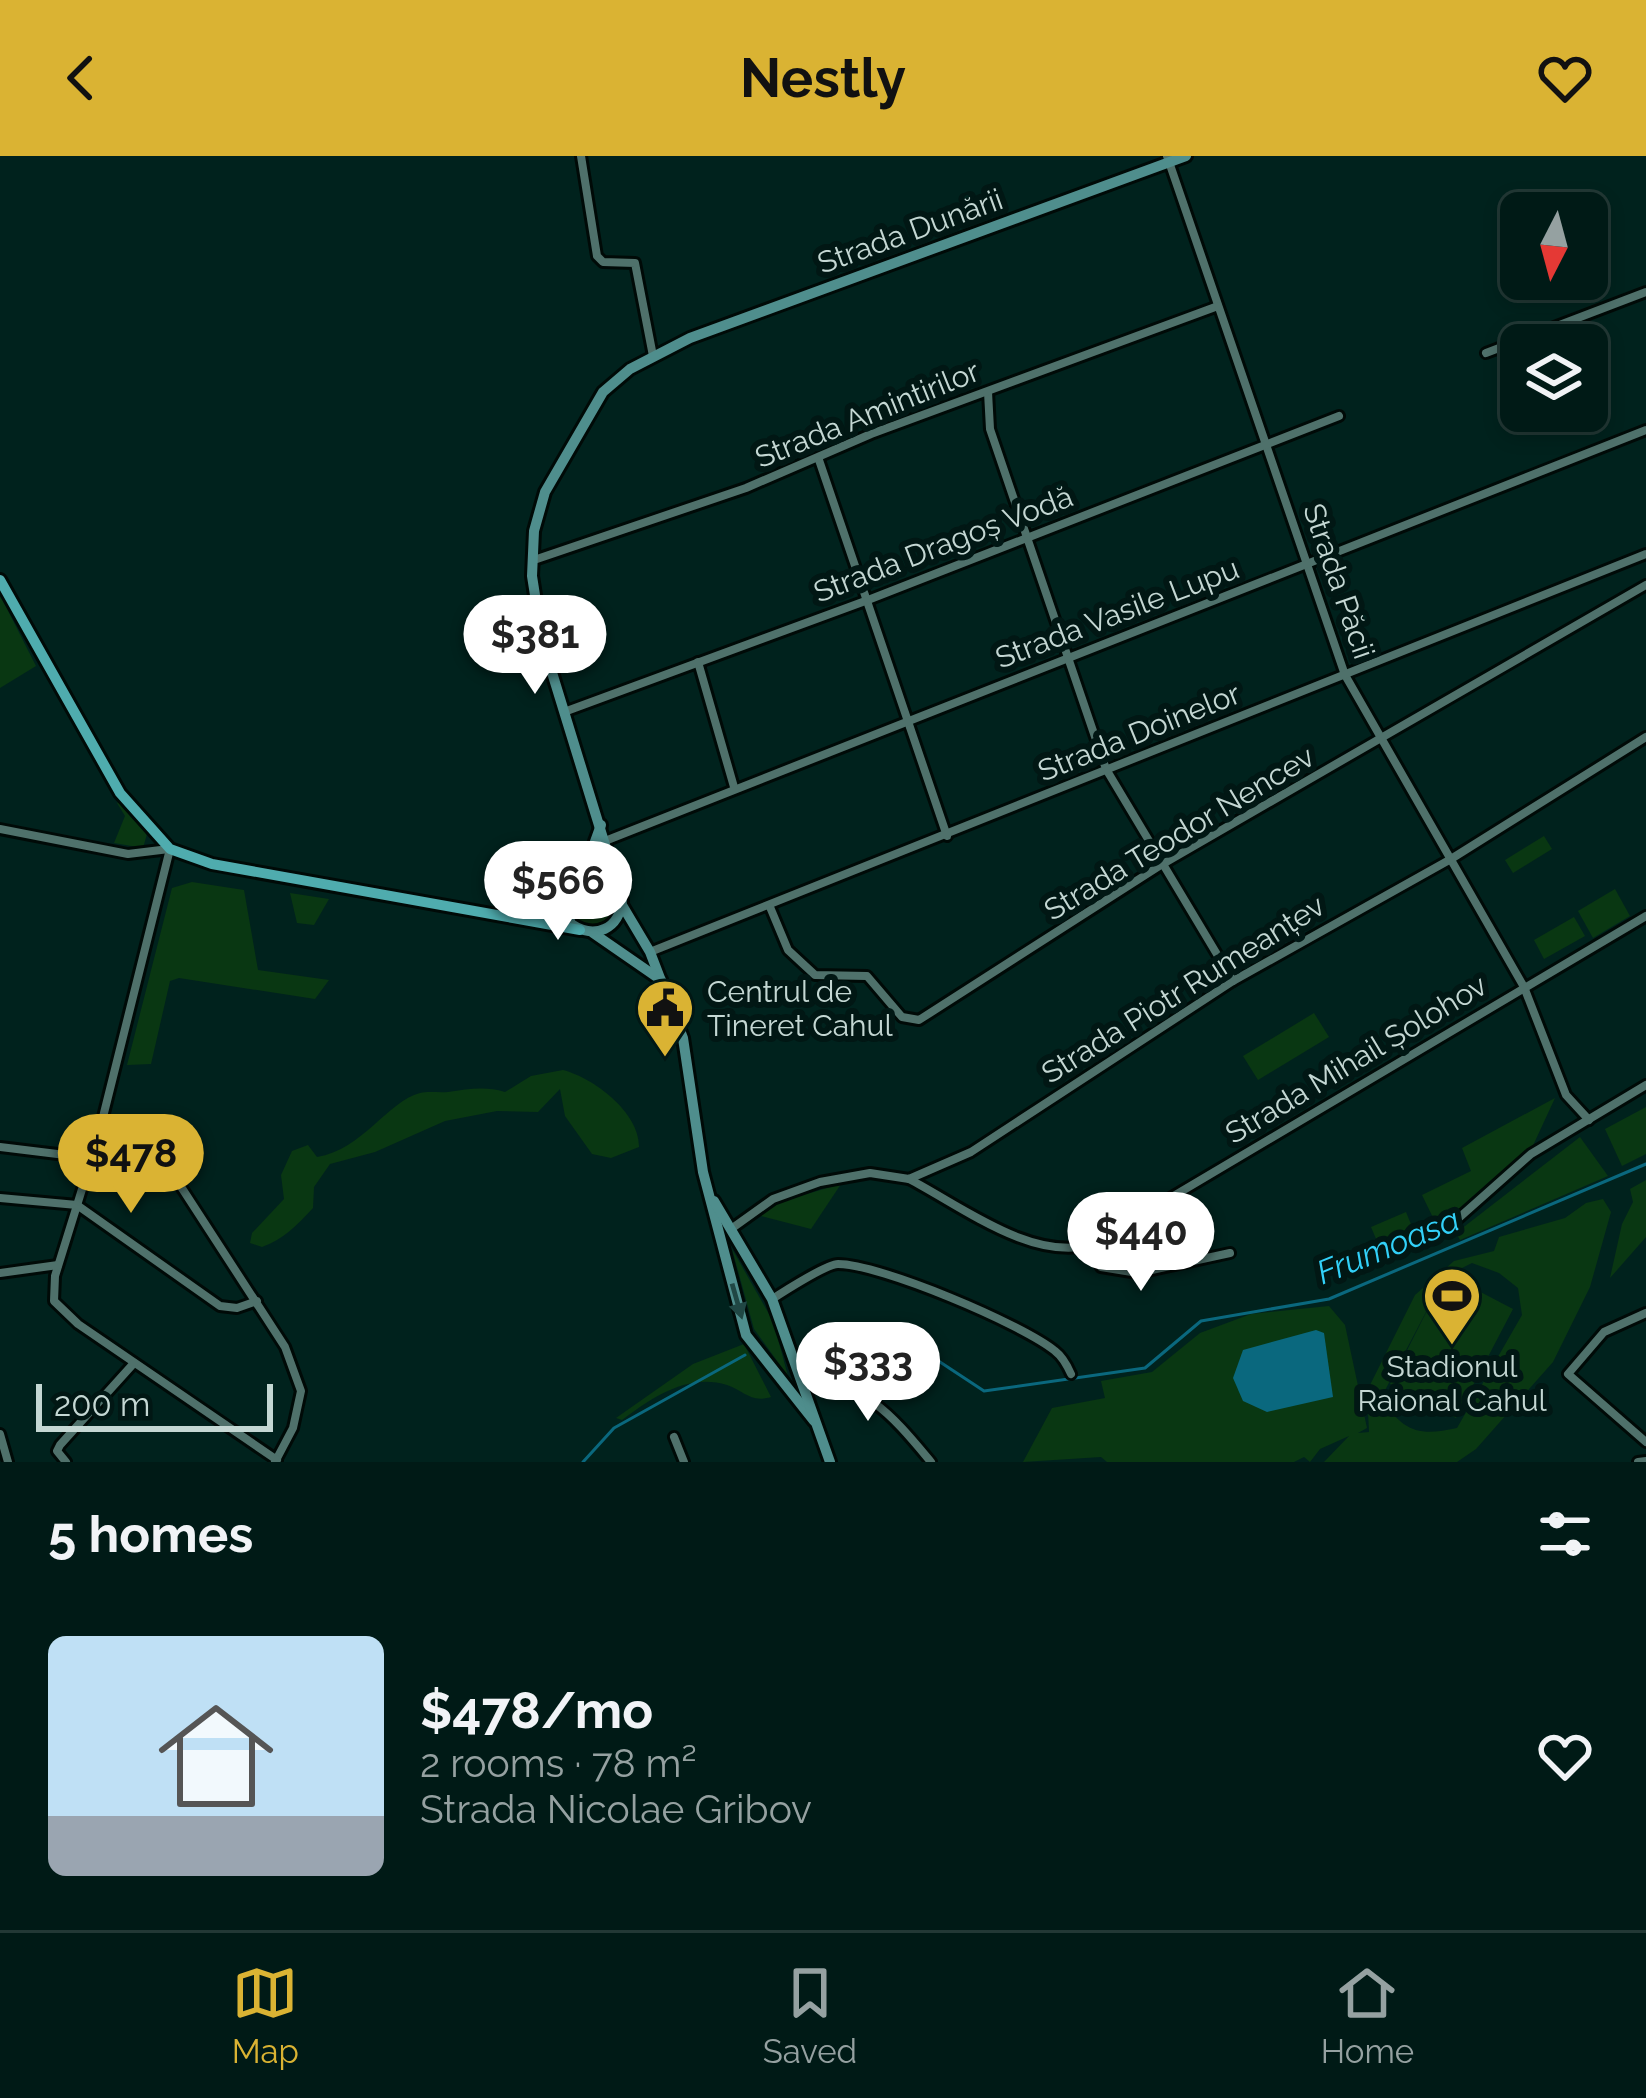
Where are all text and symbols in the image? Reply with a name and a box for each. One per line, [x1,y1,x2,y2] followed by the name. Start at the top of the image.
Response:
[48,45,114,111] icon: back
[1532,45,1598,111] icon: heart
[740,46,906,110] text: Nestly
[813,181,1007,281] street label: Strada Dunării
[1500,192,1608,300] north arrow
[1500,192,1608,432] map controls
[1500,324,1608,432] button: layers
[750,353,985,475] street label: Strada Amintirilor
[809,478,1077,610] street label: Strada Dragoș Vodă
[1296,499,1382,663] street label: Strada Păcii
[990,550,1244,676] street label: Strada Vasile Lupu
[464,595,606,697] pin: $381
[490,611,580,657] text: $381
[1033,675,1246,788] street label: Strada Doinelor
[1038,739,1320,927] street label: Strada Teodor Nencev
[487,841,629,943] pin: $566
[511,857,605,903] text: $566
[1035,888,1331,1090] street label: Strada Piotr Rumeanțev
[1219,967,1493,1151] street label: Strada Mihail Șolohov
[707,974,893,1043] place label: Centrul de Tineret Cahul
[634,977,696,1059] public building icon: Centrul de Tineret Cahul
[60,1114,202,1216] pin: $478
[85,1130,177,1176] text: $478
[1070,1192,1212,1294] pin: $440
[1311,1200,1465,1292] water label: Frumoasa
[1094,1208,1188,1254] text: $440
[1421,1265,1483,1347] sports icon: Stadionul Raional Cahul
[728,1283,747,1320] one-way arrow
[797,1322,939,1424] pin: $333
[823,1338,913,1384] text: $333
[1357,1349,1547,1418] place label: Stadionul Raional Cahul
[36,1378,273,1431] scale bar
[54,1385,150,1424] text: 200 m
[1532,1501,1598,1567] icon: filters
[48,1504,253,1564] text: 5 homes
[420,1680,653,1740] text: $478/mo
[144,1684,288,1828] icon: home
[1532,1723,1598,1789] icon: heart
[420,1740,697,1786] text: 2 rooms · 78 m²
[420,1786,812,1832] text: Strada Nicolae Gribov
[232,1960,299,2071] tab: Map
[763,1960,857,2071] tab: Saved
[1321,1960,1414,2071] tab: Home

